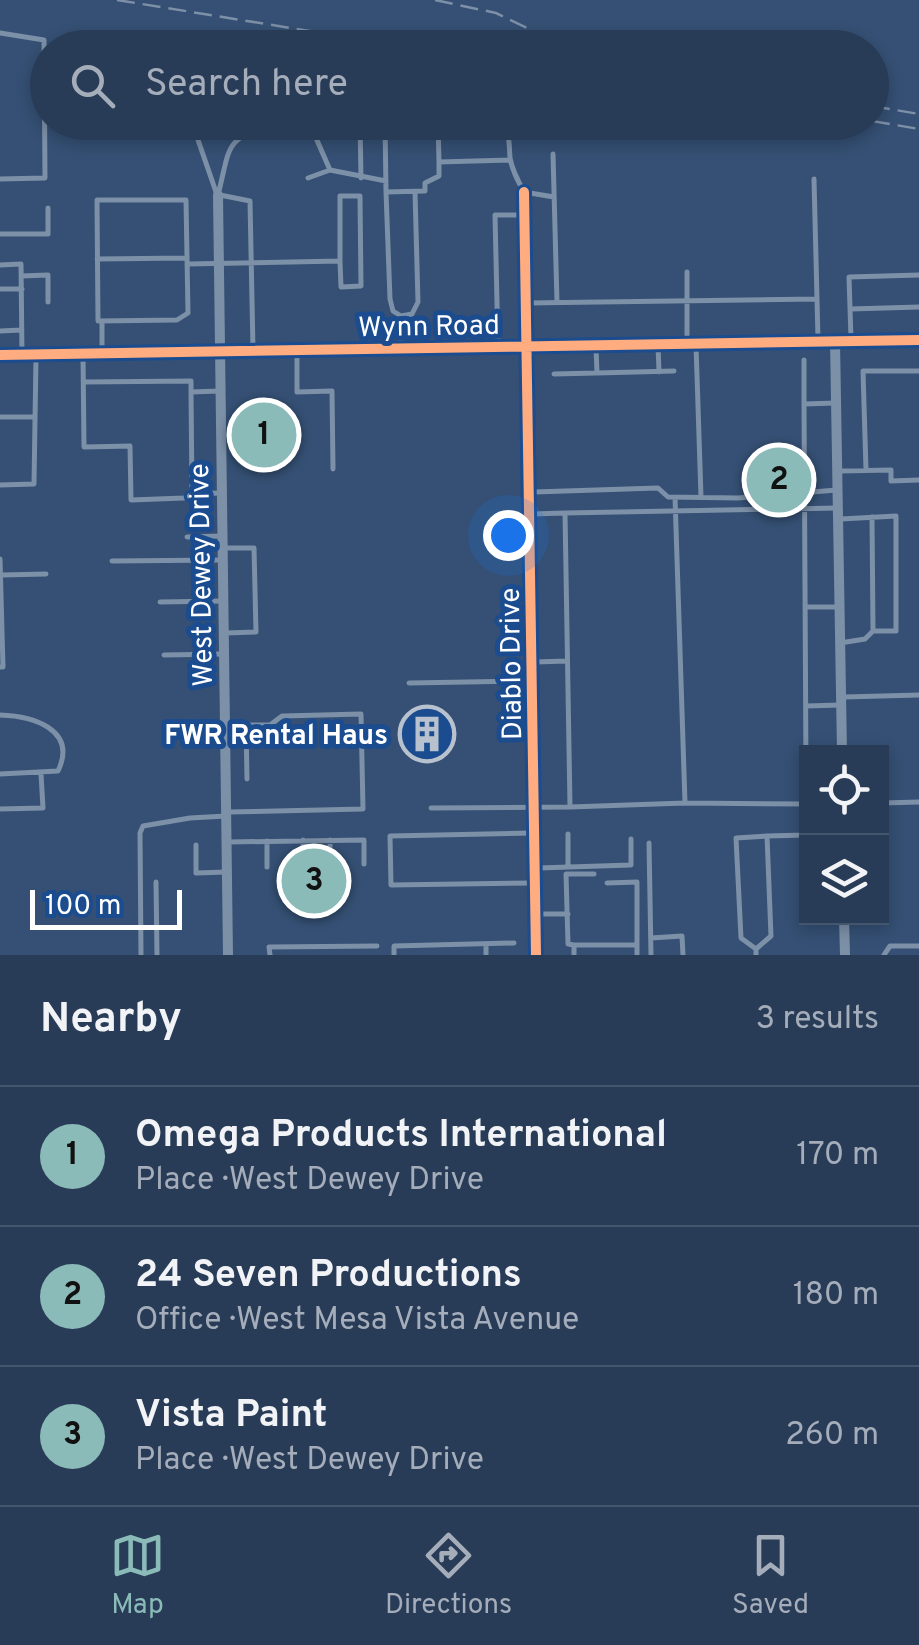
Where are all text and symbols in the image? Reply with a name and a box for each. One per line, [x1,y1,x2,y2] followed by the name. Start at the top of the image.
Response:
[30,30,889,140] search box
[65,58,120,113] icon: search
[145,61,348,110] text: Search here
[358,309,500,347] street label: Wynn Road
[232,398,296,472] pin: 1
[746,442,812,518] pin: 2
[183,463,223,687] street label: West Dewey Drive
[483,510,534,561] your location
[494,587,532,741] street label: Diablo Drive
[397,704,457,764] building icon: FWR Rental Haus
[164,719,388,755] place label: FWR Rental Haus
[799,745,889,925] map controls
[799,745,889,835] button: locate
[799,835,889,925] button: layers
[282,844,346,918] pin: 3
[30,885,182,930] scale bar
[45,889,121,925] text: 100 m
[40,994,182,1047] text: Nearby
[756,1000,879,1040] text: 3 results
[135,1112,667,1161] text: Omega Products International
[66,1136,79,1176] text: 1
[796,1136,879,1176] text: 170 m
[135,1161,484,1201] text: Place · West Dewey Drive
[135,1252,522,1301] text: 24 Seven Productions
[63,1276,82,1316] text: 2
[793,1276,879,1316] text: 180 m
[135,1301,579,1341] text: Office · West Mesa Vista Avenue
[135,1392,327,1441] text: Vista Paint
[63,1416,82,1456] text: 3
[785,1416,879,1456] text: 260 m
[135,1441,484,1481] text: Place · West Dewey Drive
[110,1528,165,1624] tab: Map
[385,1528,512,1624] tab: Directions
[732,1528,809,1624] tab: Saved

